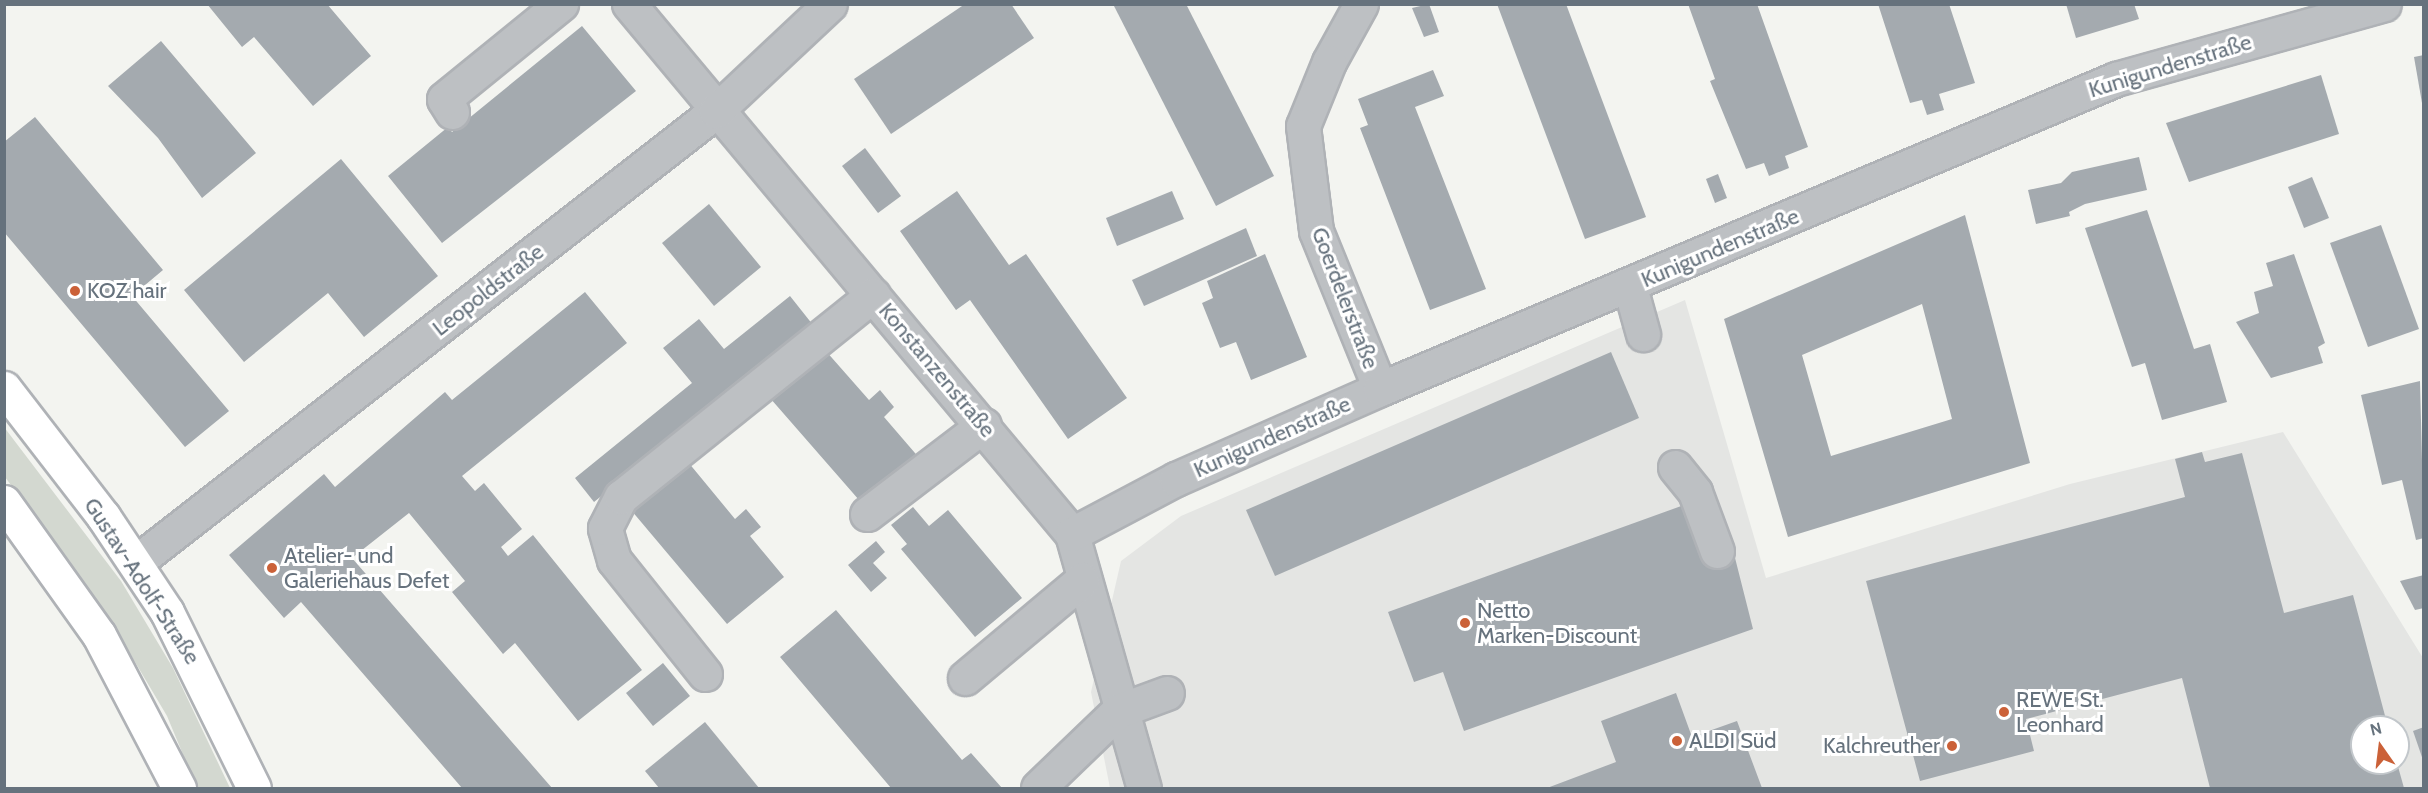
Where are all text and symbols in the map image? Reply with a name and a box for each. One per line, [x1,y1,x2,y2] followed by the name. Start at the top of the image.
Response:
[2085,29,2255,103] street label: Kunigundenstraße
[1637,203,1803,293] street label: Kunigundenstraße
[1306,224,1384,372] street label: Goerdelerstraße
[427,238,549,342] street label: Leopoldstraße
[87,278,167,304] place label: KOZ hair
[68,284,82,298] marker: KOZ hair
[873,298,1001,442] street label: Konstanzenstraße
[1190,391,1354,483] street label: Kunigundenstraße
[78,493,206,669] street label: Gustav-Adolf-Straße
[284,542,450,594] place label: Atelier- und Galeriehaus Defet
[265,561,279,575] marker: Atelier- und Galeriehaus Defet
[1477,597,1637,648] place label: Netto Marken-Discount
[1458,616,1472,630] marker: Netto Marken-Discount
[2016,686,2104,738] place label: REWE St. Leonhard
[1997,705,2011,719] marker: REWE St. Leonhard
[2350,715,2410,775] north arrow
[2368,718,2384,740] text: N
[1689,728,1777,754] place label: ALDI Süd
[1823,733,1940,759] place label: Kalchreuther
[1670,734,1684,748] marker: ALDI Süd
[1945,739,1959,753] marker: Kalchreuther

